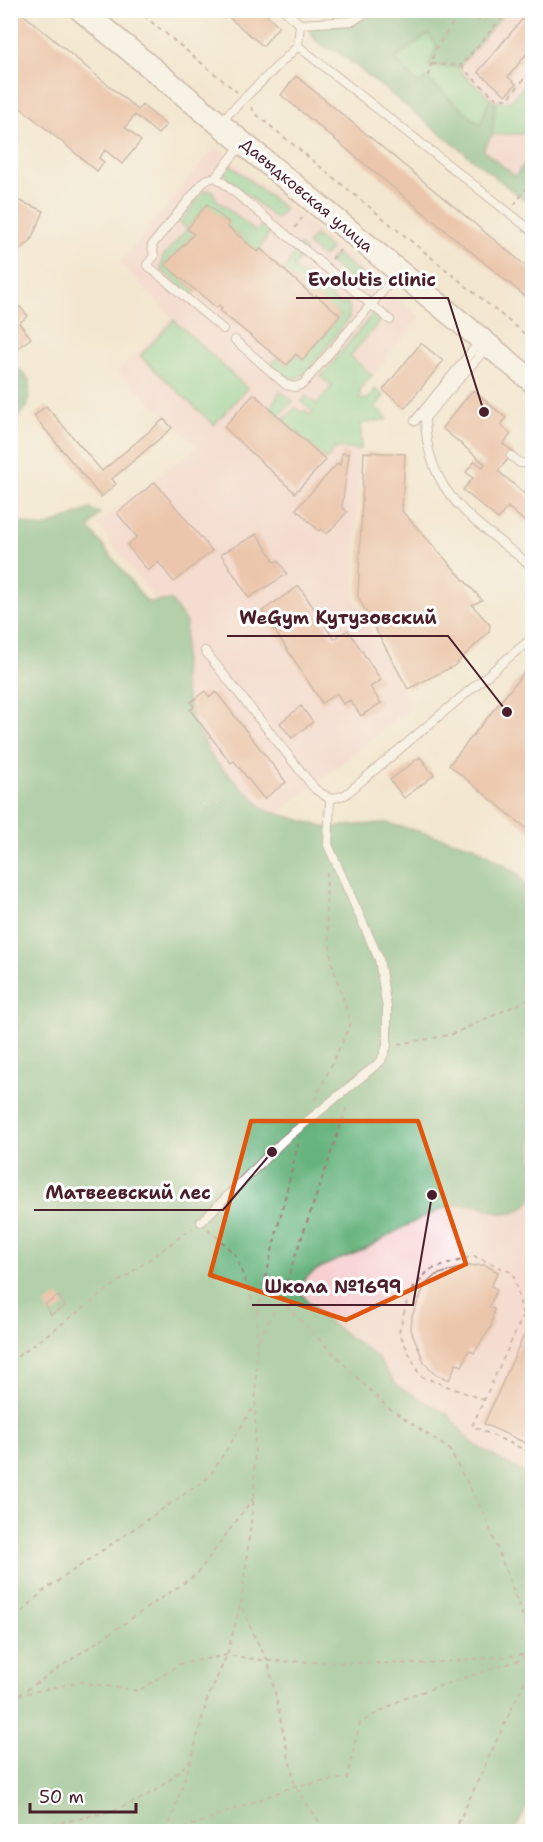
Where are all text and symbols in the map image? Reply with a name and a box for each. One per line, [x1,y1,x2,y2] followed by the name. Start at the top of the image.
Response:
[236,133,378,257] street label: Давыдковская улица
[296,262,448,298] callout: Evolutis clinic
[308,268,436,292] text: Evolutis clinic
[227,600,448,636] callout: WeGym Кутузовский
[239,606,437,630] text: WeGym Кутузовский
[34,1174,223,1210] callout: Матвеевский лес
[45,1181,211,1205] text: Матвеевский лес
[252,1269,413,1305] callout: Школа №1699
[265,1275,401,1299] text: Школа №1699
[30,1776,136,1814] scale bar
[39,1785,84,1809] text: 50 m

